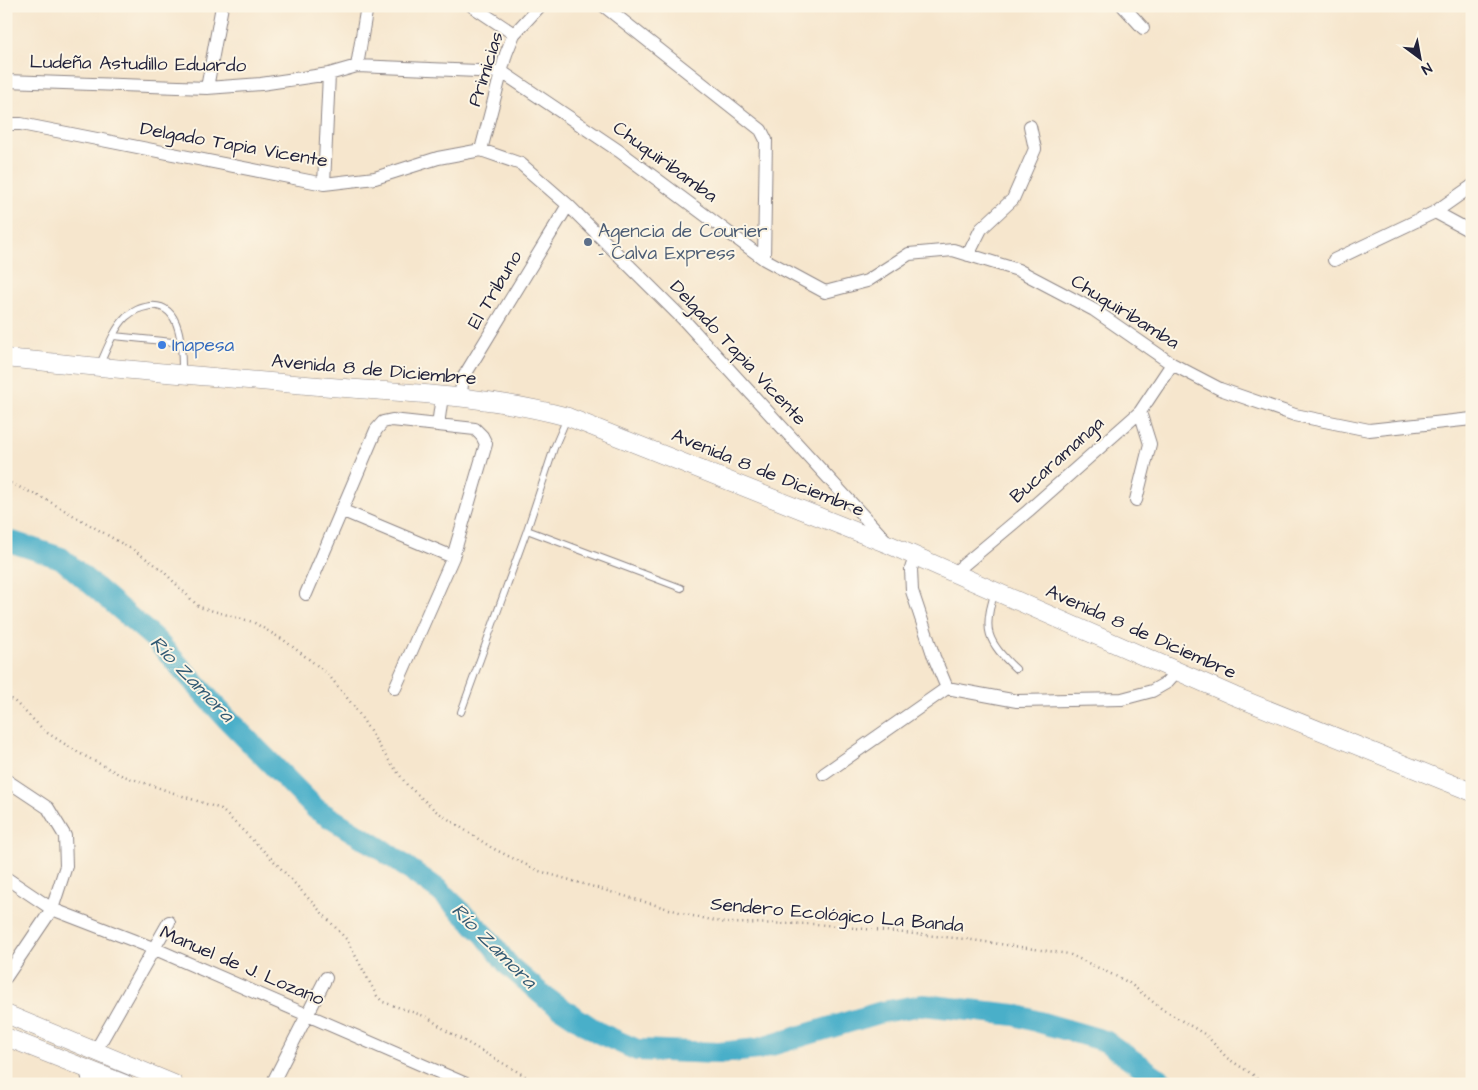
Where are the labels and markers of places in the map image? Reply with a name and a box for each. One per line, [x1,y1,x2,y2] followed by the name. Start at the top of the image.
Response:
[598,218,768,267] place label: Agencia de Courier - Calva Express
[582,236,594,248] marker: Agencia de Courier - Calva Express
[172,332,234,359] place label: Inapesa
[156,339,168,351] marker: Inapesa

